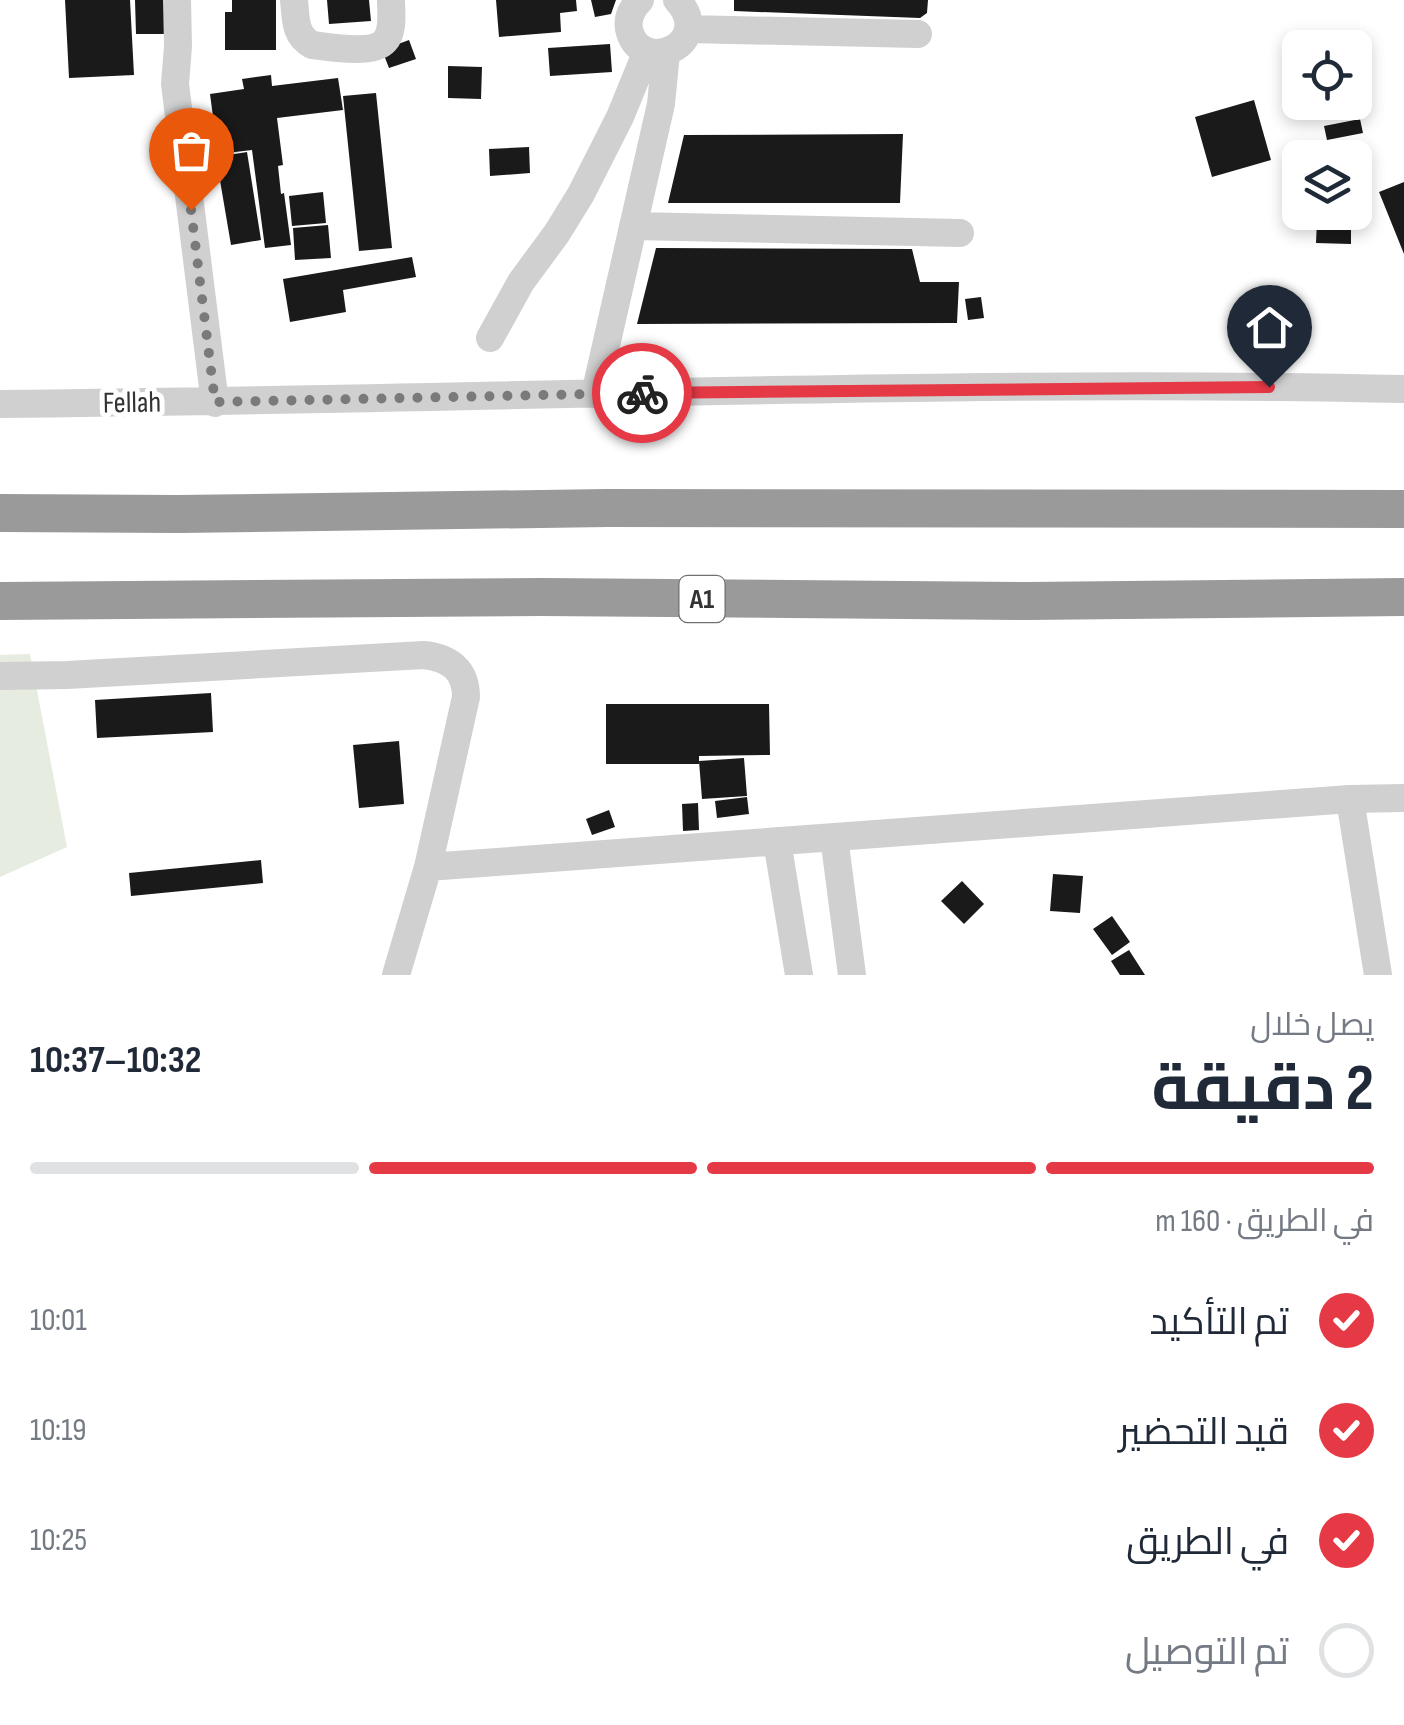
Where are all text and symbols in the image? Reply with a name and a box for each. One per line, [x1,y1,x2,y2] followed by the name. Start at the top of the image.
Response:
[1282,30,1372,230] map controls
[1282,30,1372,120] button: locate
[149,108,234,211] pin
[164,123,219,178] icon: bag
[1282,140,1372,230] button: layers
[1227,285,1312,388] pin
[1242,300,1297,355] icon: home
[592,343,692,443] courier
[615,366,670,421] icon: bike
[102,384,162,422] street label: Fellah
[680,576,724,622] road number: A1
[1250,1006,1374,1045] text: يصل خلال
[30,1038,201,1083] text: 10:32–10:37
[1152,1051,1374,1129] text: 2 دقيقة
[1155,1202,1374,1241] text: في الطريق · 160 m
[1319,1293,1374,1348] icon: check
[1149,1300,1289,1345] text: تم التأكيد
[30,1301,87,1340] text: 10:01
[1319,1403,1374,1458] icon: check
[1119,1410,1289,1455] text: قيد التحضير
[30,1411,87,1450] text: 10:19
[1319,1513,1374,1568] icon: check
[1126,1520,1289,1565] text: في الطريق
[30,1521,87,1560] text: 10:25
[1125,1630,1289,1675] text: تم التوصيل

